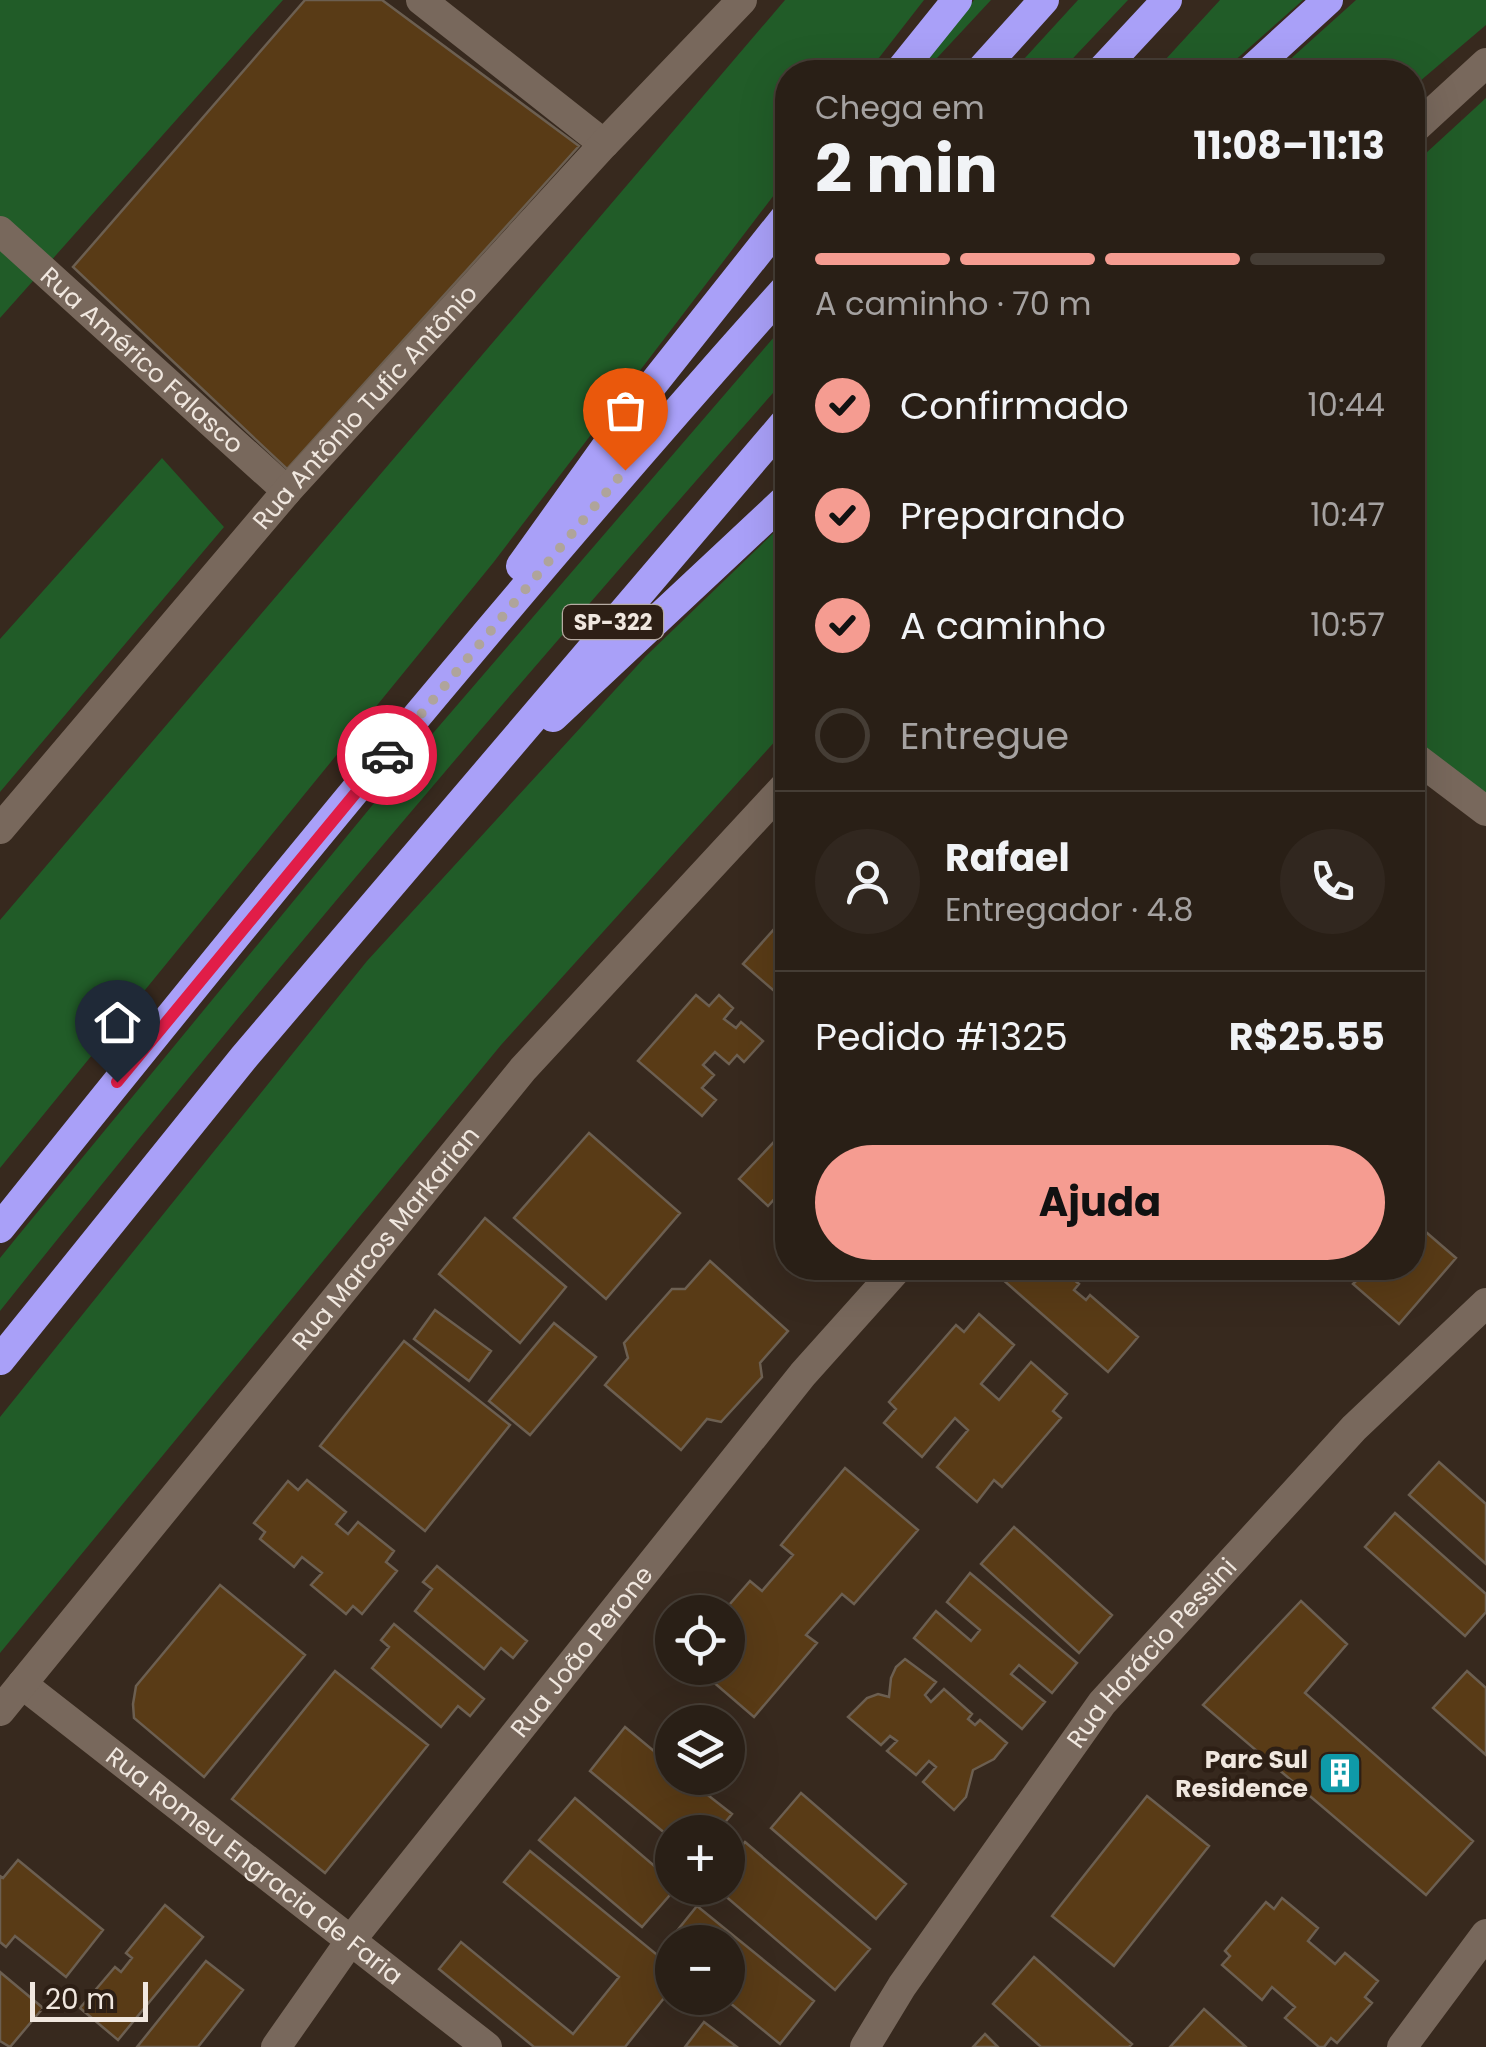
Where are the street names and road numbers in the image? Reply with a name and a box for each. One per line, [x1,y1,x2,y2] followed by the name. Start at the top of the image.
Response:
[33,259,252,461] street label: Rua Américo Falasco
[244,277,485,537] street label: Rua Antônio Tufic Antônio
[563,605,663,639] road number: SP-322
[283,1119,487,1357] street label: Rua Marcos Markarian
[1058,1550,1244,1755] street label: Rua Horácio Pessini
[502,1558,661,1745] street label: Rua João Perone
[99,1739,410,1993] street label: Rua Romeu Engracia de Faria

